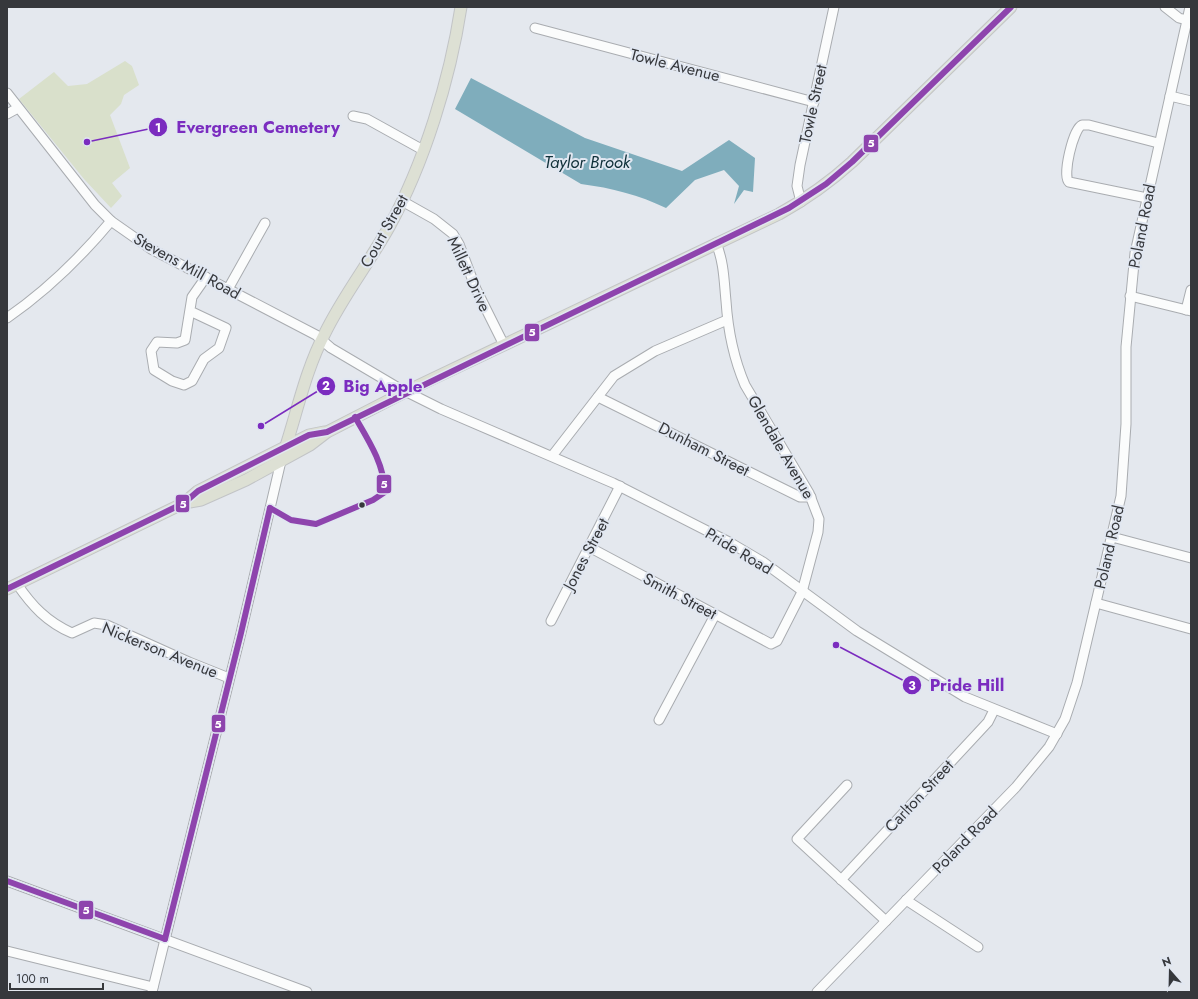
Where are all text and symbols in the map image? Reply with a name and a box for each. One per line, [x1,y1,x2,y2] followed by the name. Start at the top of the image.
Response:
[628,43,722,87] street label: Towle Avenue
[793,62,833,146] street label: Towle Street
[148,113,348,142] callout: Evergreen Cemetery
[176,115,341,139] text: Evergreen Cemetery
[155,119,161,137] text: 1
[863,134,879,153] line badge: 5
[867,135,875,151] text: 5
[544,150,631,174] water label: Taylor Brook
[1123,182,1161,270] street label: Poland Road
[354,190,414,272] street label: Court Street
[129,227,245,305] street label: Stevens Mill Road
[442,233,496,315] street label: Millett Drive
[524,323,540,342] line badge: 5
[528,324,536,340] text: 5
[316,372,431,401] callout: Big Apple
[343,374,423,398] text: Big Apple
[322,377,330,395] text: 2
[742,391,820,503] street label: Glendale Avenue
[655,416,754,482] street label: Dunham Street
[376,474,392,494] line badge: 5
[380,476,388,492] text: 5
[175,494,190,513] line badge: 5
[179,496,187,512] text: 5
[357,500,367,510] unlabelled marker
[1088,503,1130,591] street label: Poland Road
[556,514,615,596] street label: Jones Street
[701,522,777,580] street label: Pride Road
[639,567,721,625] street label: Smith Street
[99,616,221,684] street label: Nickerson Avenue
[902,671,1012,700] callout: Pride Hill
[930,673,1004,697] text: Pride Hill
[908,677,916,695] text: 3
[211,714,226,733] line badge: 5
[214,716,222,732] text: 5
[879,754,959,837] street label: Carlton Street
[927,801,1003,879] street label: Poland Road
[78,900,94,920] line badge: 5
[82,902,90,918] text: 5
[1150,951,1190,991] north arrow
[1160,953,1173,971] text: N
[10,965,103,991] scale bar
[16,970,49,988] text: 100 m

